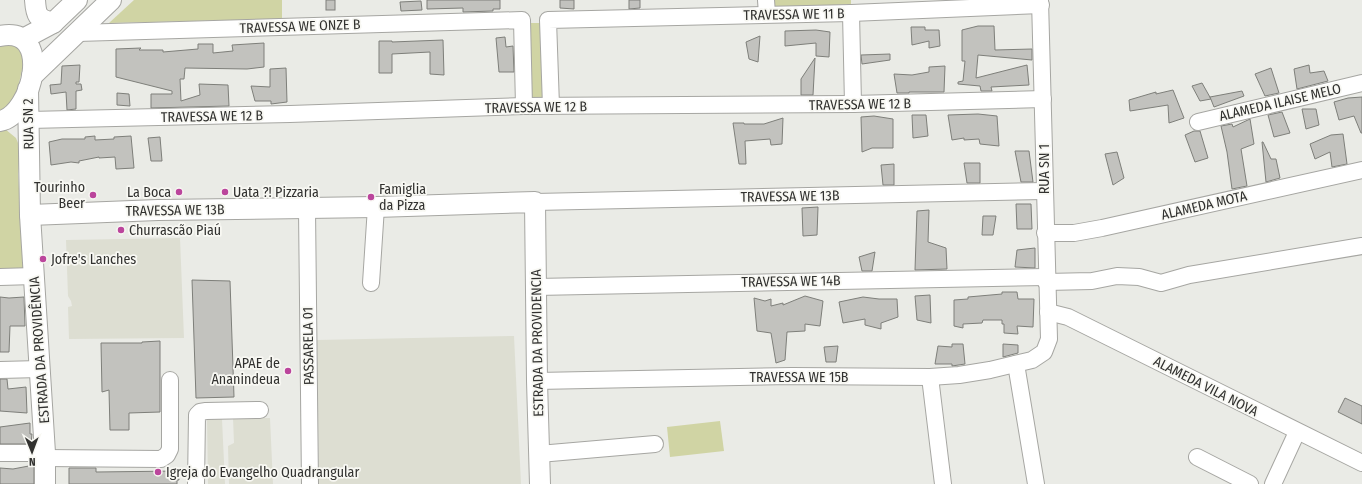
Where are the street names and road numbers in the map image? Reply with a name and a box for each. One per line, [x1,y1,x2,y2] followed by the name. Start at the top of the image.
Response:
[743,5,845,24] street label: TRAVESSA WE 11 B
[239,16,361,37] street label: TRAVESSA WE ONZE B
[1217,80,1343,125] street label: ALAMEDA ILAISE MELO
[809,95,912,114] street label: TRAVESSA WE 12 B
[20,98,37,150] street label: RUA SN 2
[485,98,588,117] street label: TRAVESSA WE 12 B
[161,107,264,126] street label: TRAVESSA WE 12 B
[1036,144,1053,194] street label: RUA SN 1
[740,187,840,206] street label: TRAVESSA WE 13B
[1160,187,1249,224] street label: ALAMEDA MOTA
[125,201,225,220] street label: TRAVESSA WE 13B
[528,268,547,417] street label: ESTRADA DA PROVIDENCIA
[741,272,841,291] street label: TRAVESSA WE 14B
[25,275,53,424] street label: ESTRADA DA PROVIDÊNCIA
[299,307,318,385] street label: PASSARELA 01
[1151,353,1262,420] street label: ALAMEDA VILA NOVA
[749,369,849,386] street label: TRAVESSA WE 15B

